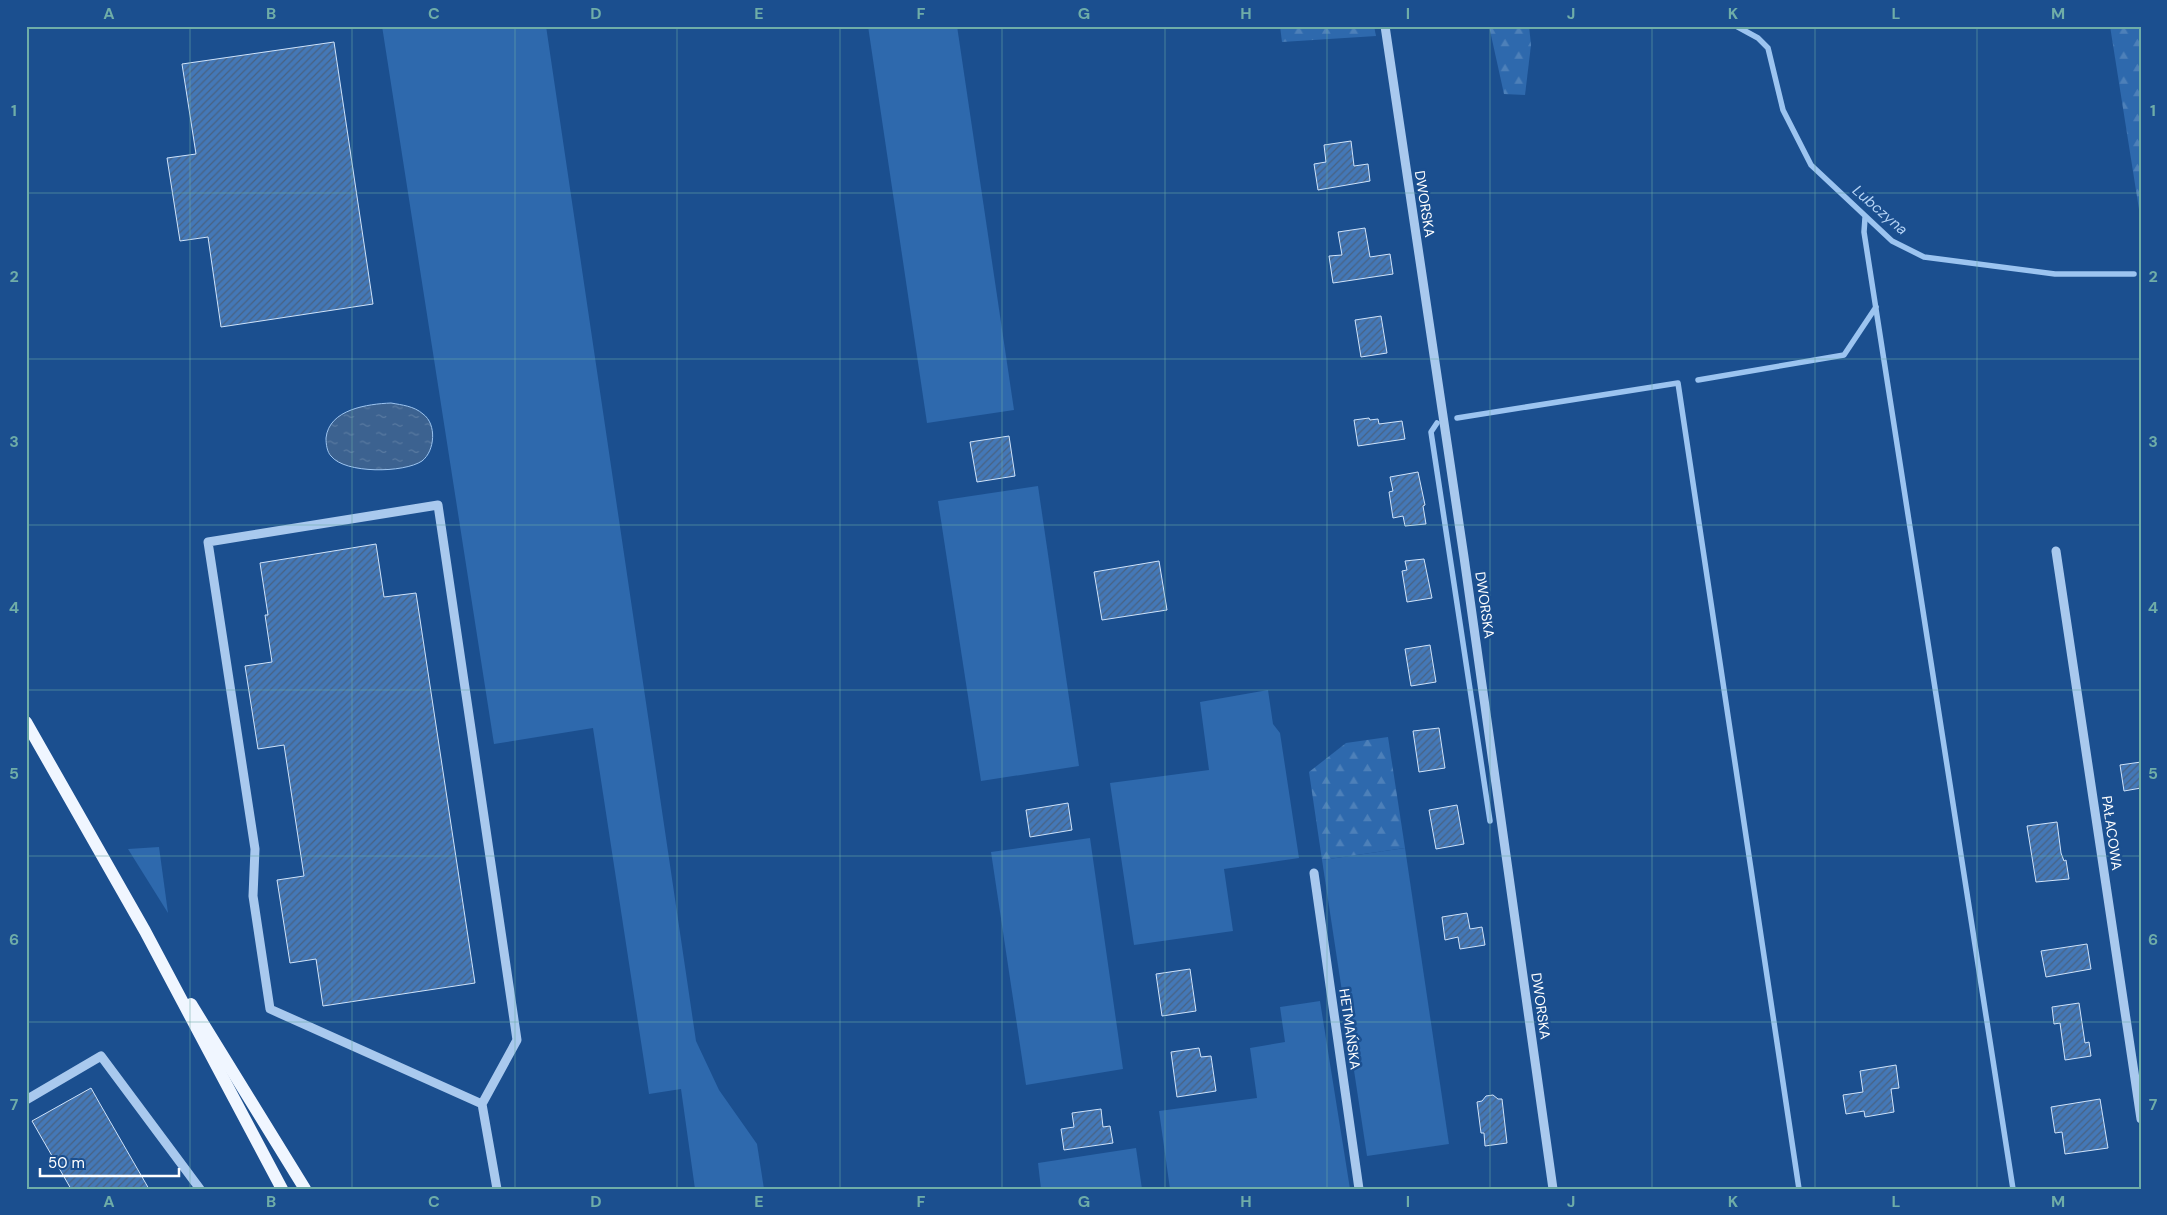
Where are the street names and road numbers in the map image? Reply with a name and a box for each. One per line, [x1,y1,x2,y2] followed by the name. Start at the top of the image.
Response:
[1411,169,1439,239] street label: DWORSKA
[1471,570,1499,640] street label: DWORSKA
[2098,795,2126,871] street label: PAŁACOWA
[1527,971,1555,1041] street label: DWORSKA
[1335,987,1365,1071] street label: HETMAŃSKA

